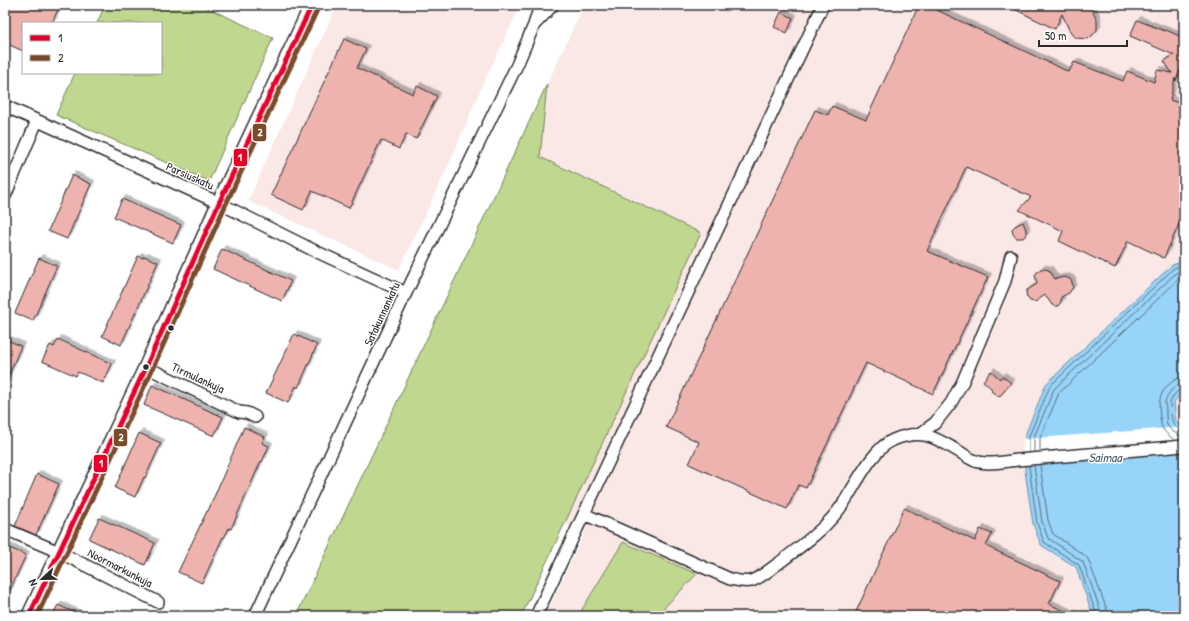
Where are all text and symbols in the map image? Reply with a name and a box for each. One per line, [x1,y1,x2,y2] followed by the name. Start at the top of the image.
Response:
[22,22,162,74] legend
[1039,22,1127,48] scale bar
[1045,27,1066,44] text: 50 m
[58,29,62,46] text: 1
[58,49,64,66] text: 2
[252,123,267,142] line badge: 2
[257,125,263,139] text: 2
[233,148,248,167] line badge: 1
[238,150,242,164] text: 1
[164,158,217,194] street label: Parsiuskatu
[359,279,404,348] street label: Satakunnankatu
[166,323,176,333] unlabelled marker
[169,358,228,397] street label: Tirmulankuja
[141,362,151,372] unlabelled marker
[113,428,128,447] line badge: 2
[118,430,124,444] text: 2
[1088,448,1123,466] water label: Saimaa
[93,454,108,473] line badge: 1
[99,456,103,470] text: 1
[85,544,156,591] street label: Noormarkunkuja
[22,559,62,599] north arrow
[25,577,40,588] text: N

